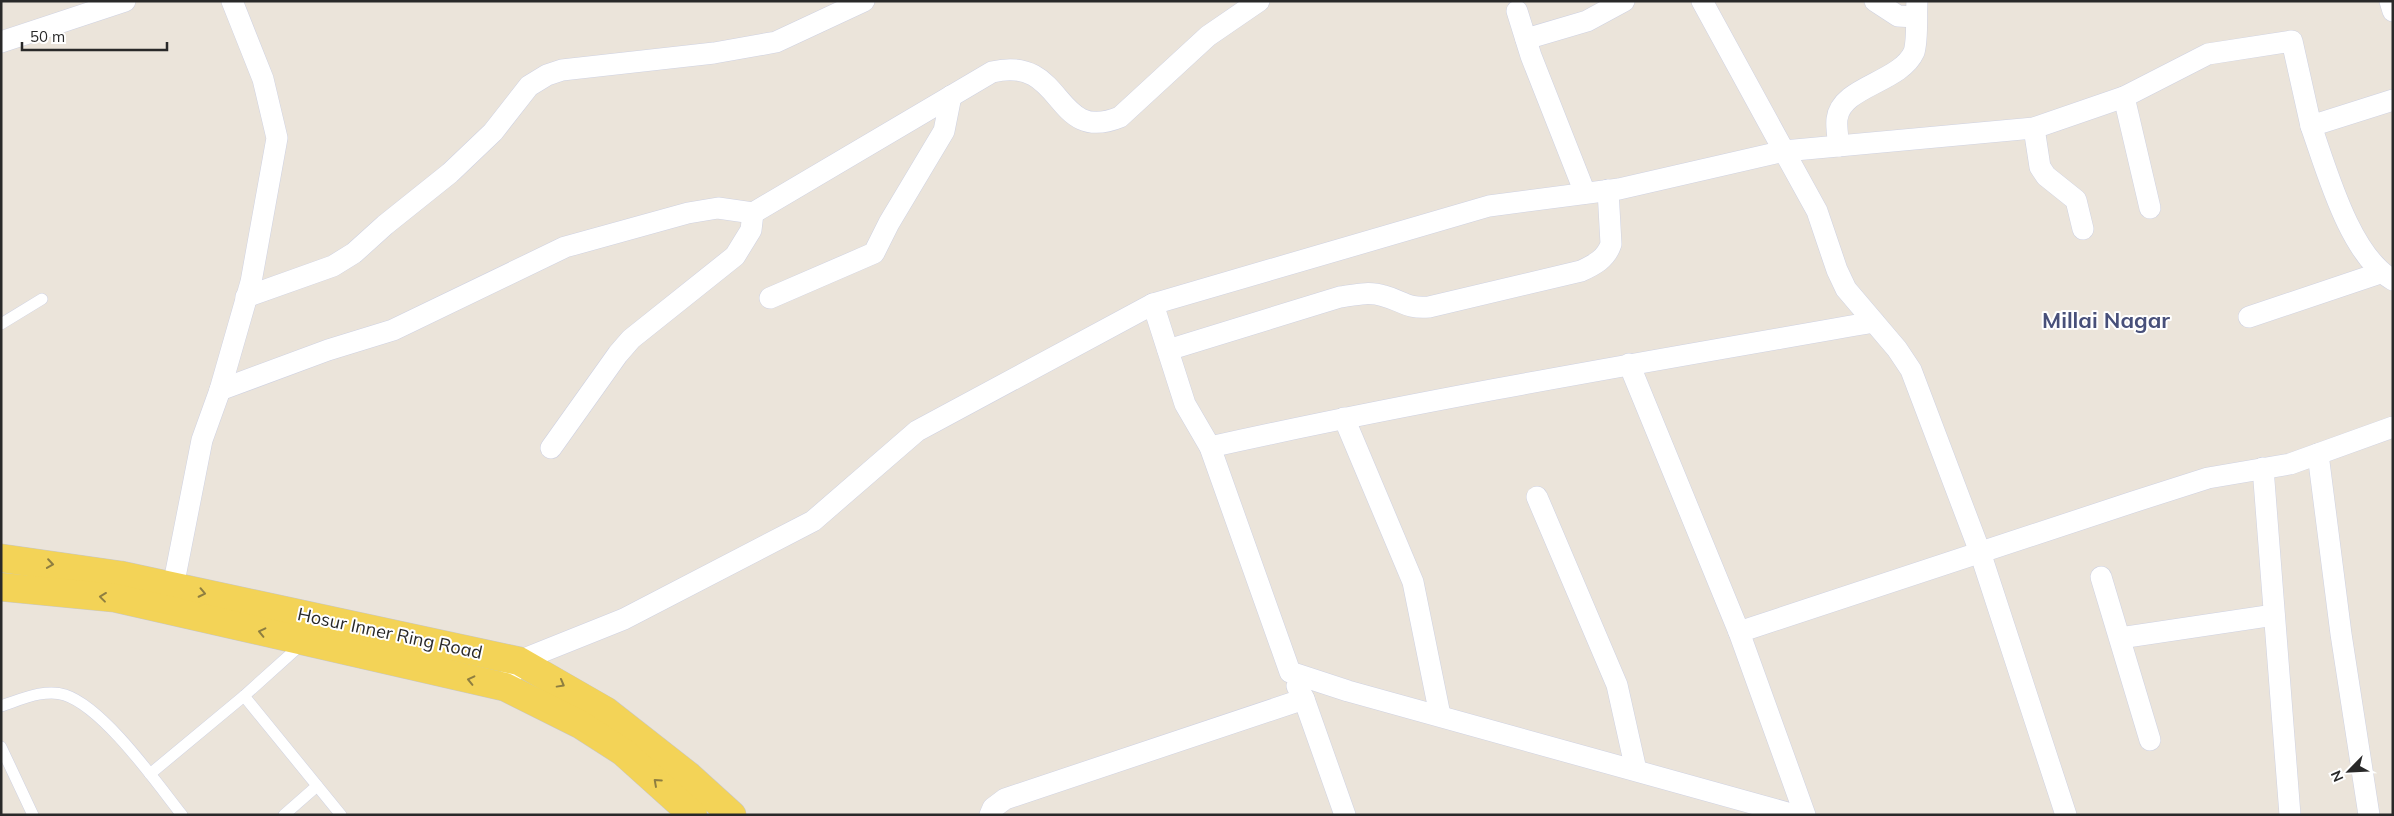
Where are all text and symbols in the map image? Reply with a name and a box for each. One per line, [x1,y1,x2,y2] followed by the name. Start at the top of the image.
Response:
[22,20,168,52] scale bar
[30,27,65,46] text: 50 m
[2042,306,2170,334] district label: Millai Nagar
[46,558,54,569] one-way arrow
[197,587,206,597] one-way arrow
[99,592,107,603] one-way arrow
[295,602,485,664] street label: Hosur Inner Ring Road
[257,627,266,638] one-way arrow
[467,675,476,685] one-way arrow
[556,678,565,688] one-way arrow
[2324,746,2374,796] north arrow
[2327,768,2347,785] text: N
[654,779,663,788] one-way arrow

